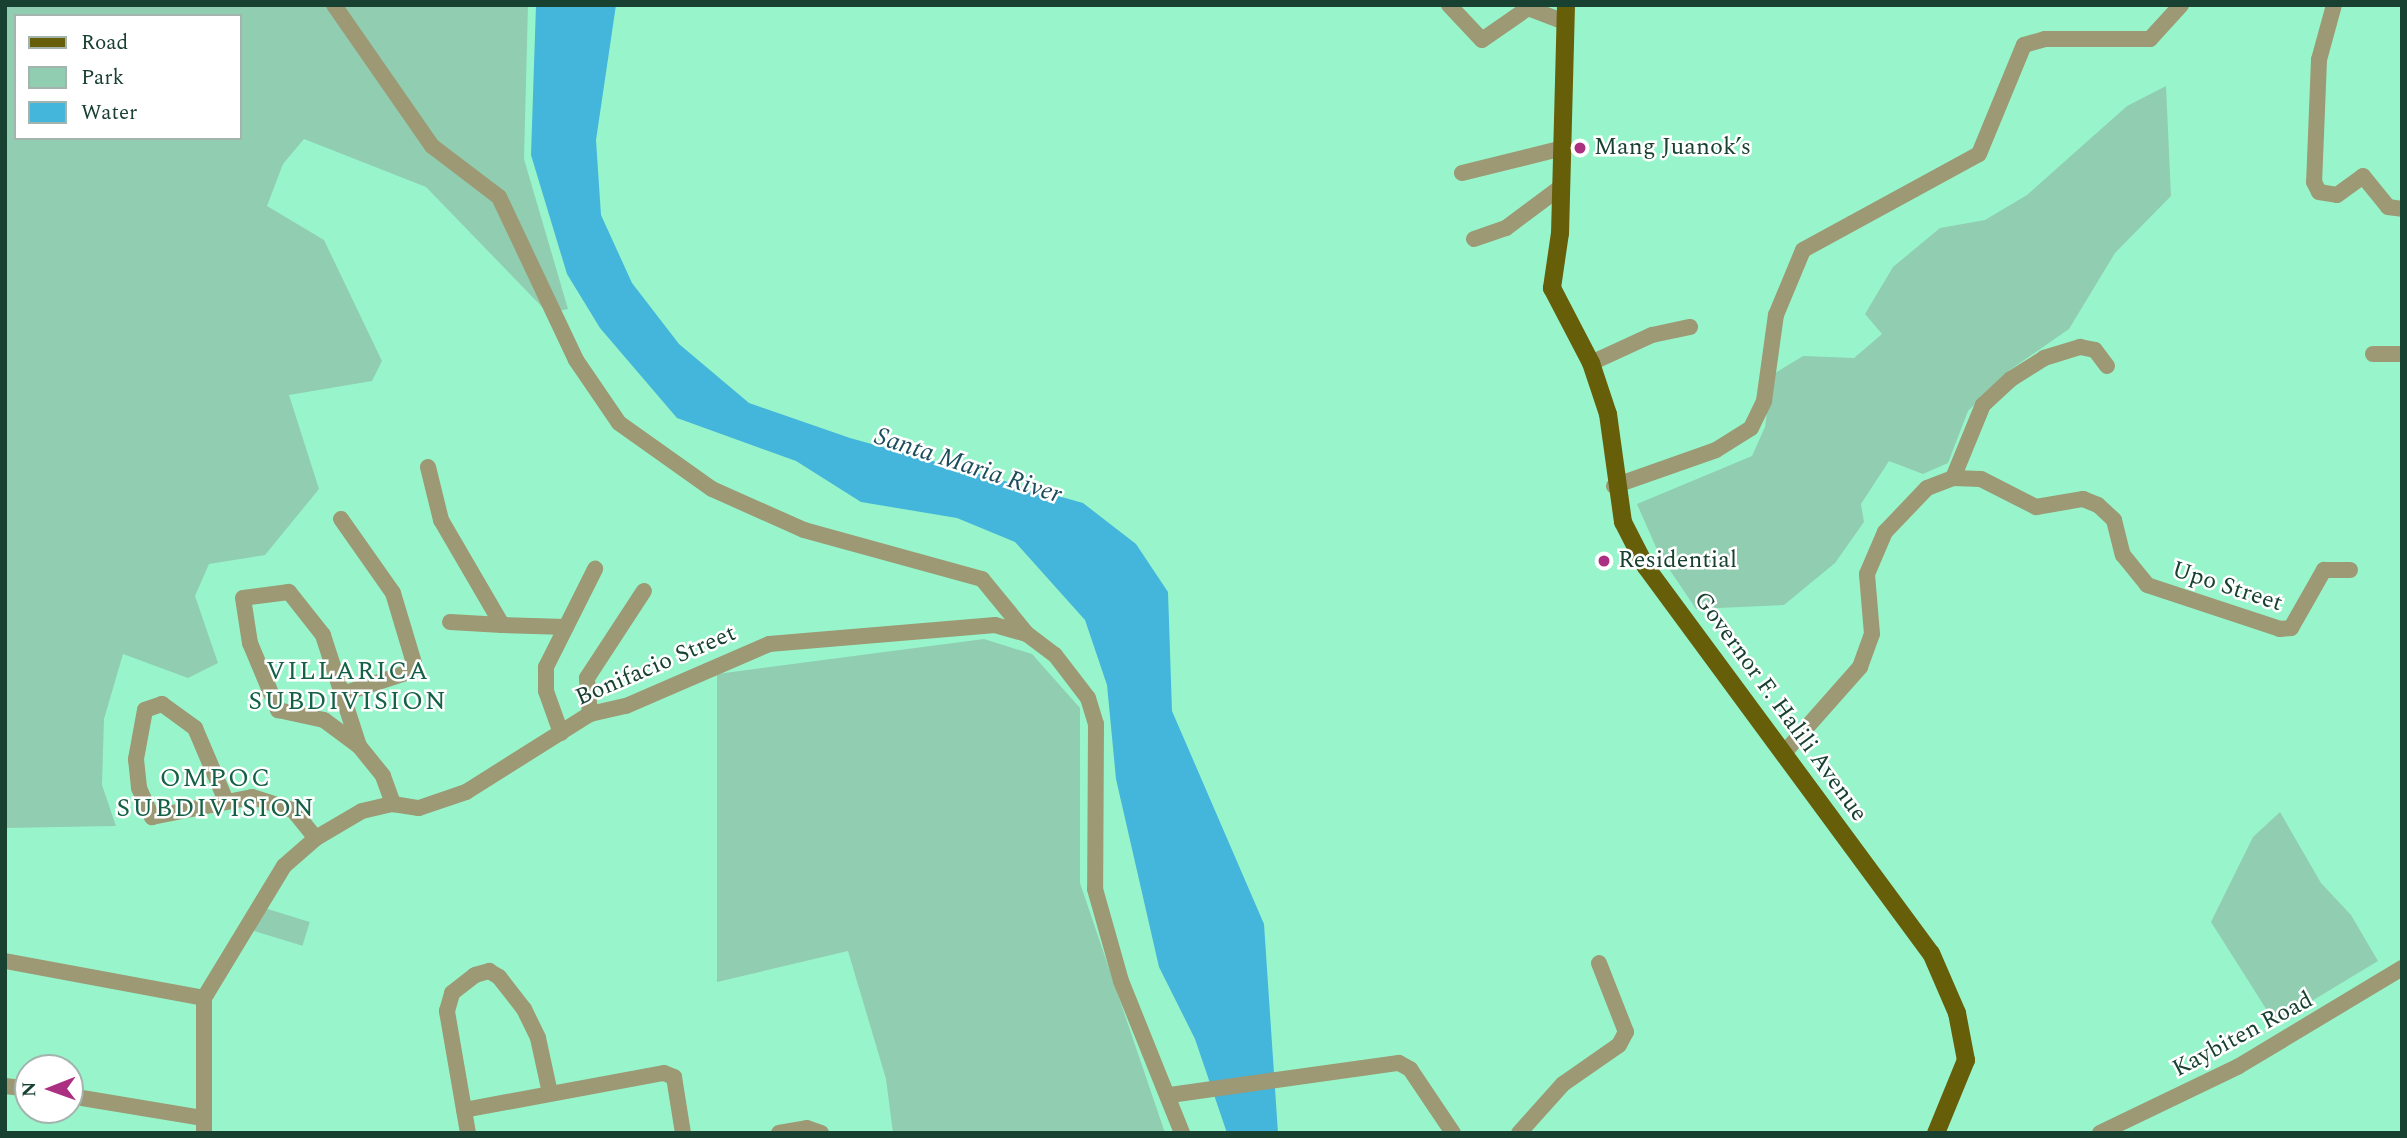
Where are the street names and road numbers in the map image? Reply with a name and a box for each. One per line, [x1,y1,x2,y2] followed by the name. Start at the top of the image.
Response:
[2168,556,2286,618] street label: Upo Street
[1687,586,1873,828] street label: Governor F. Halili Avenue
[572,619,740,713] street label: Bonifacio Street
[2168,986,2318,1084] street label: Kaybiten Road

